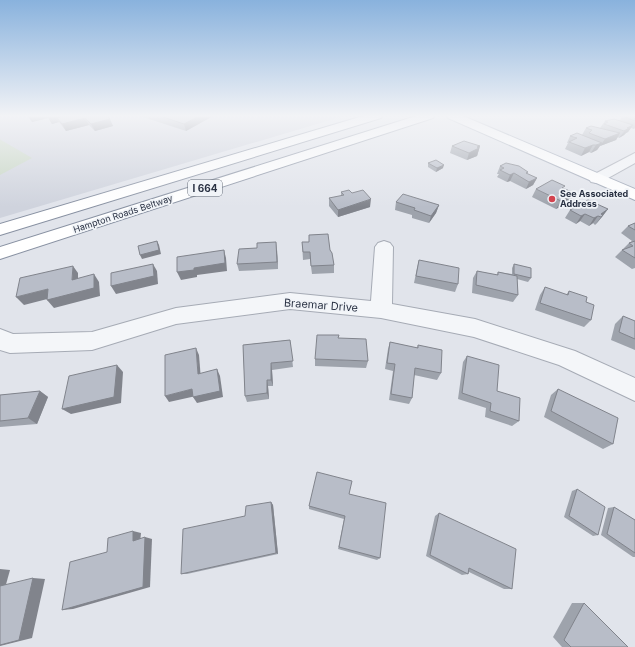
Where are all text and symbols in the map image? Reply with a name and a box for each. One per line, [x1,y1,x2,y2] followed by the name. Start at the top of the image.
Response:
[188,180,222,196] road number: I 664
[560,188,628,209] place label: See Associated Address
[72,192,174,235] street label: Hampton Roads Beltway
[547,194,557,204] marker: See Associated Address
[283,295,359,315] street label: Braemar Drive

